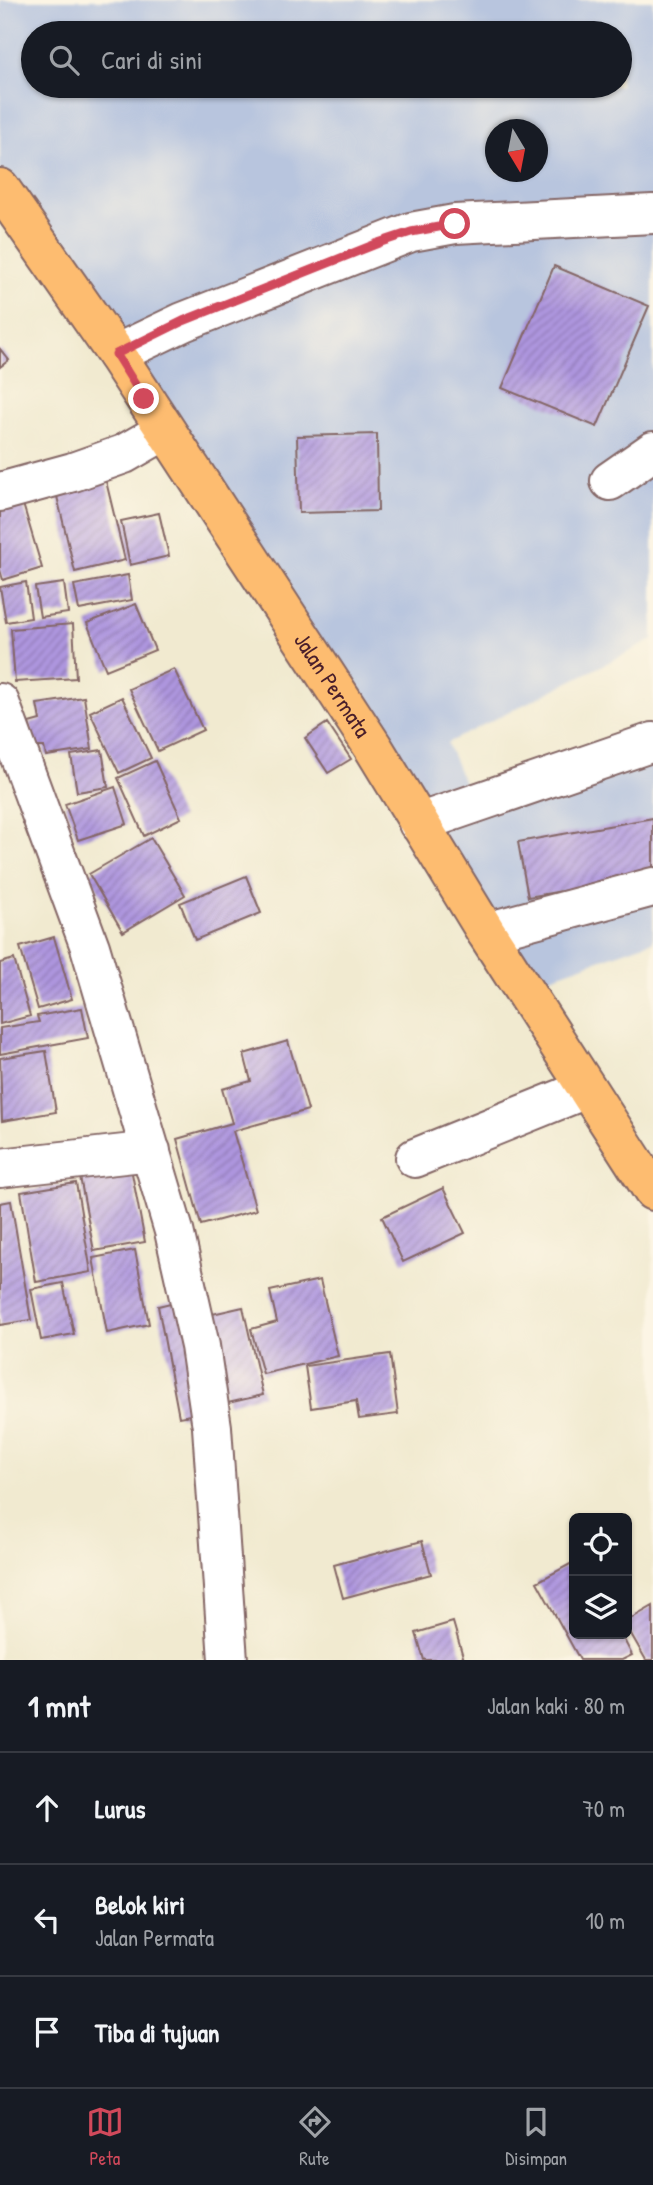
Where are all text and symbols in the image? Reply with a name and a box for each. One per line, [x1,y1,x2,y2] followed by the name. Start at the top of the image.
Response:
[21,21,632,98] search box
[45,41,83,79] icon: search
[101,42,203,77] text: Cari di sini
[485,119,548,182] north arrow
[439,208,470,239] route start
[128,383,159,414] route end
[287,626,378,743] street label: Jalan Permata
[569,1513,632,1639] map controls
[569,1513,632,1576] button: locate
[569,1576,632,1639] button: layers
[28,1686,90,1726] text: 1 mnt
[487,1690,625,1721] text: Jalan kaki · 80 m
[28,1789,66,1827] icon: ahead
[95,1791,146,1826] text: Lurus
[582,1793,625,1824] text: 70 m
[95,1887,185,1922] text: Belok kiri
[28,1901,66,1939] icon: left
[585,1905,625,1936] text: 10 m
[95,1922,214,1953] text: Jalan Permata
[28,2013,66,2051] icon: arrive
[95,2015,220,2050] text: Tiba di tujuan
[86,2103,124,2171] tab: Peta
[296,2103,334,2171] tab: Rute
[505,2103,567,2171] tab: Disimpan

